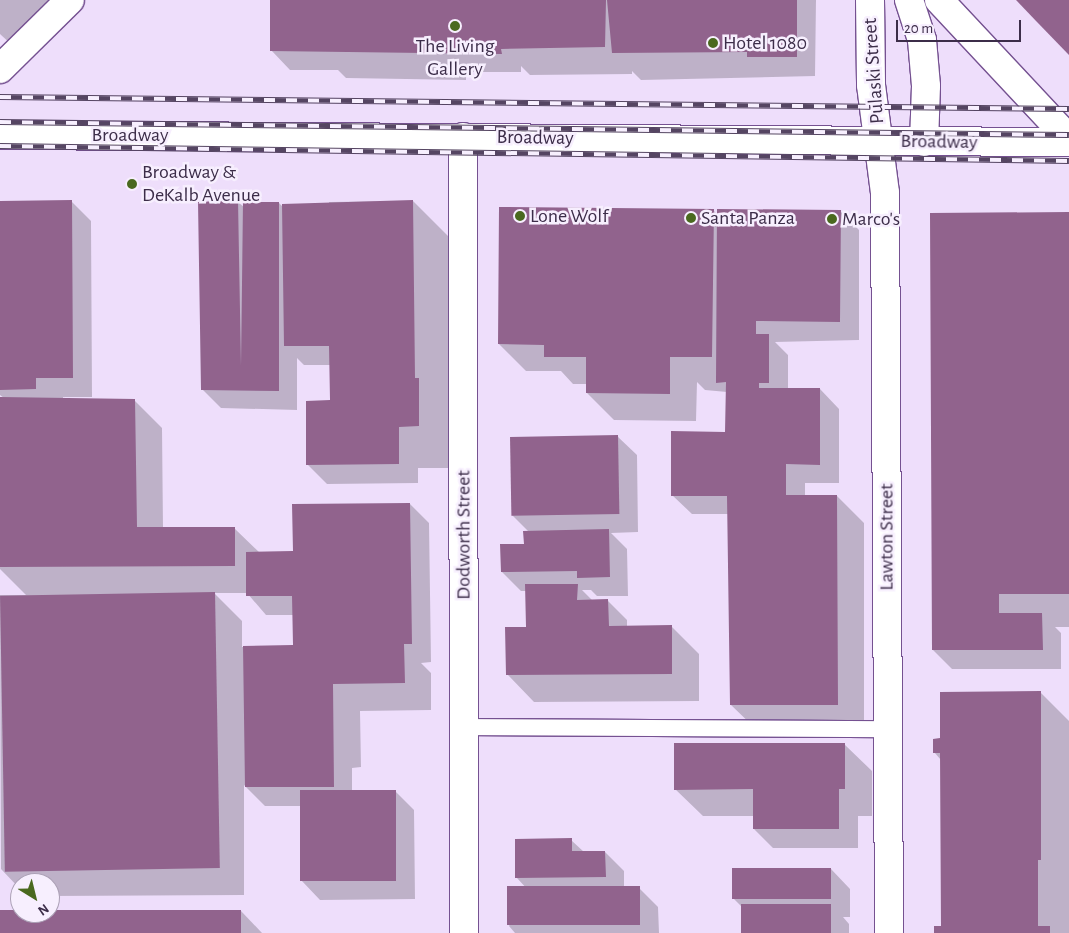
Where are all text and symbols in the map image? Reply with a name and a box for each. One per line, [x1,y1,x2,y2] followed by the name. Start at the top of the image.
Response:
[899,10,1024,42] scale bar
[858,17,890,125] street label: Pulaski Street
[449,20,461,32] marker: The Living Gallery
[904,21,933,36] text: 20 m
[723,31,807,55] place label: Hotel 1080
[415,34,495,81] place label: The Living Gallery
[707,37,719,49] marker: Hotel 1080
[91,123,169,147] street label: Broadway
[496,125,574,151] street label: Broadway
[900,129,978,155] street label: Broadway
[142,160,260,207] place label: Broadway & DeKalb Avenue
[126,178,138,190] marker: Broadway & DeKalb Avenue
[530,204,608,228] place label: Lone Wolf
[701,206,795,230] place label: Santa Panza
[842,207,900,231] place label: Marco's
[514,210,526,222] marker: Lone Wolf
[685,212,697,224] marker: Santa Panza
[826,213,838,225] marker: Marco's
[452,470,476,600] street label: Dodworth Street
[875,483,899,591] street label: Lawton Street
[10,873,60,923] north arrow
[35,901,51,918] text: N

